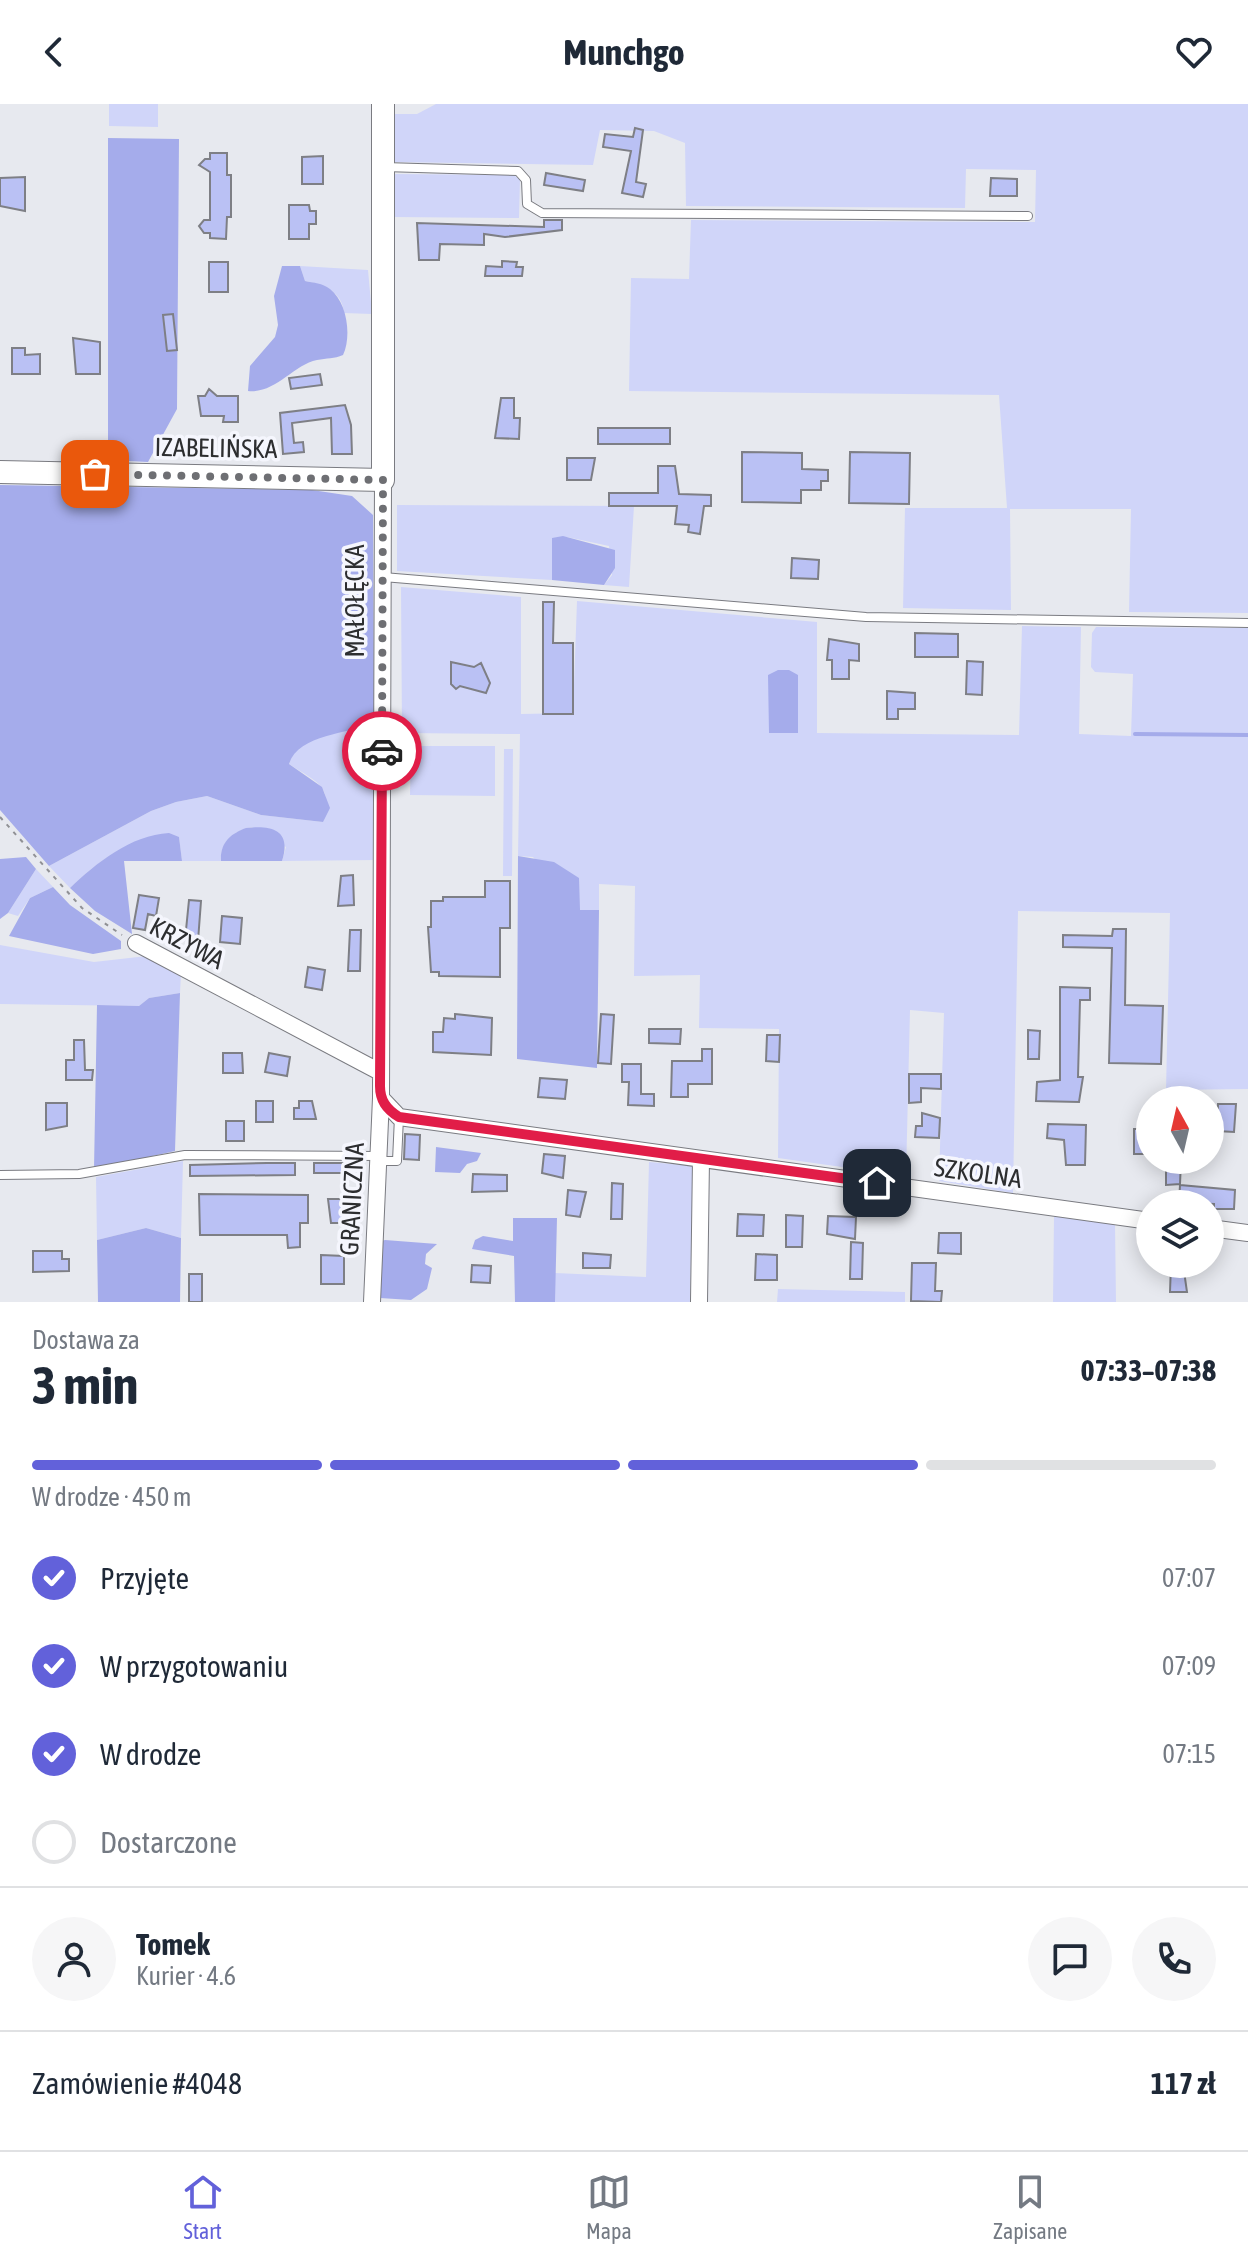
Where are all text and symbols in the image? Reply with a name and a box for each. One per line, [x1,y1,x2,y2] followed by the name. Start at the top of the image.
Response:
[32,30,76,74] icon: back
[1172,30,1216,74] icon: heart
[563,31,685,73] text: Munchgo
[154,432,278,464] street label: IZABELIŃSKA
[61,440,129,508] pin
[73,452,117,496] icon: bag
[340,544,370,658] street label: MAŁOŁĘCKA
[342,711,422,791] courier
[360,729,404,773] icon: car
[145,911,230,975] street label: KRZYWA
[1136,1086,1224,1174] north arrow
[1136,1086,1224,1278] map controls
[334,1142,370,1256] street label: GRANICZNA
[843,1149,911,1217] pin
[932,1152,1024,1194] street label: SZKOLNA
[855,1161,899,1205] icon: home
[1136,1190,1224,1278] button: layers
[32,1325,140,1355] text: Dostawa za
[1081,1353,1216,1387] text: 07:33–07:38
[32,1355,138,1415] text: 3 min
[32,1482,191,1512] text: W drodze · 450 m
[32,1556,76,1600] icon: check
[100,1561,189,1595] text: Przyjęte
[1162,1563,1216,1593] text: 07:07
[32,1644,76,1688] icon: check
[100,1649,288,1683] text: W przygotowaniu
[1162,1651,1216,1681] text: 07:09
[32,1732,76,1776] icon: check
[100,1737,201,1771] text: W drodze
[1162,1739,1216,1769] text: 07:15
[100,1825,237,1859] text: Dostarczone
[32,1917,116,2001] button: person
[1028,1917,1112,2001] button: chat
[1132,1917,1216,2001] button: phone
[136,1927,210,1961] text: Tomek
[136,1961,236,1991] text: Kurier · 4.6
[32,2066,242,2100] text: Zamówienie #4048
[1151,2066,1216,2100] text: 117 zł
[181,2170,225,2244] tab: Start
[586,2170,632,2244] tab: Mapa
[993,2170,1067,2244] tab: Zapisane

